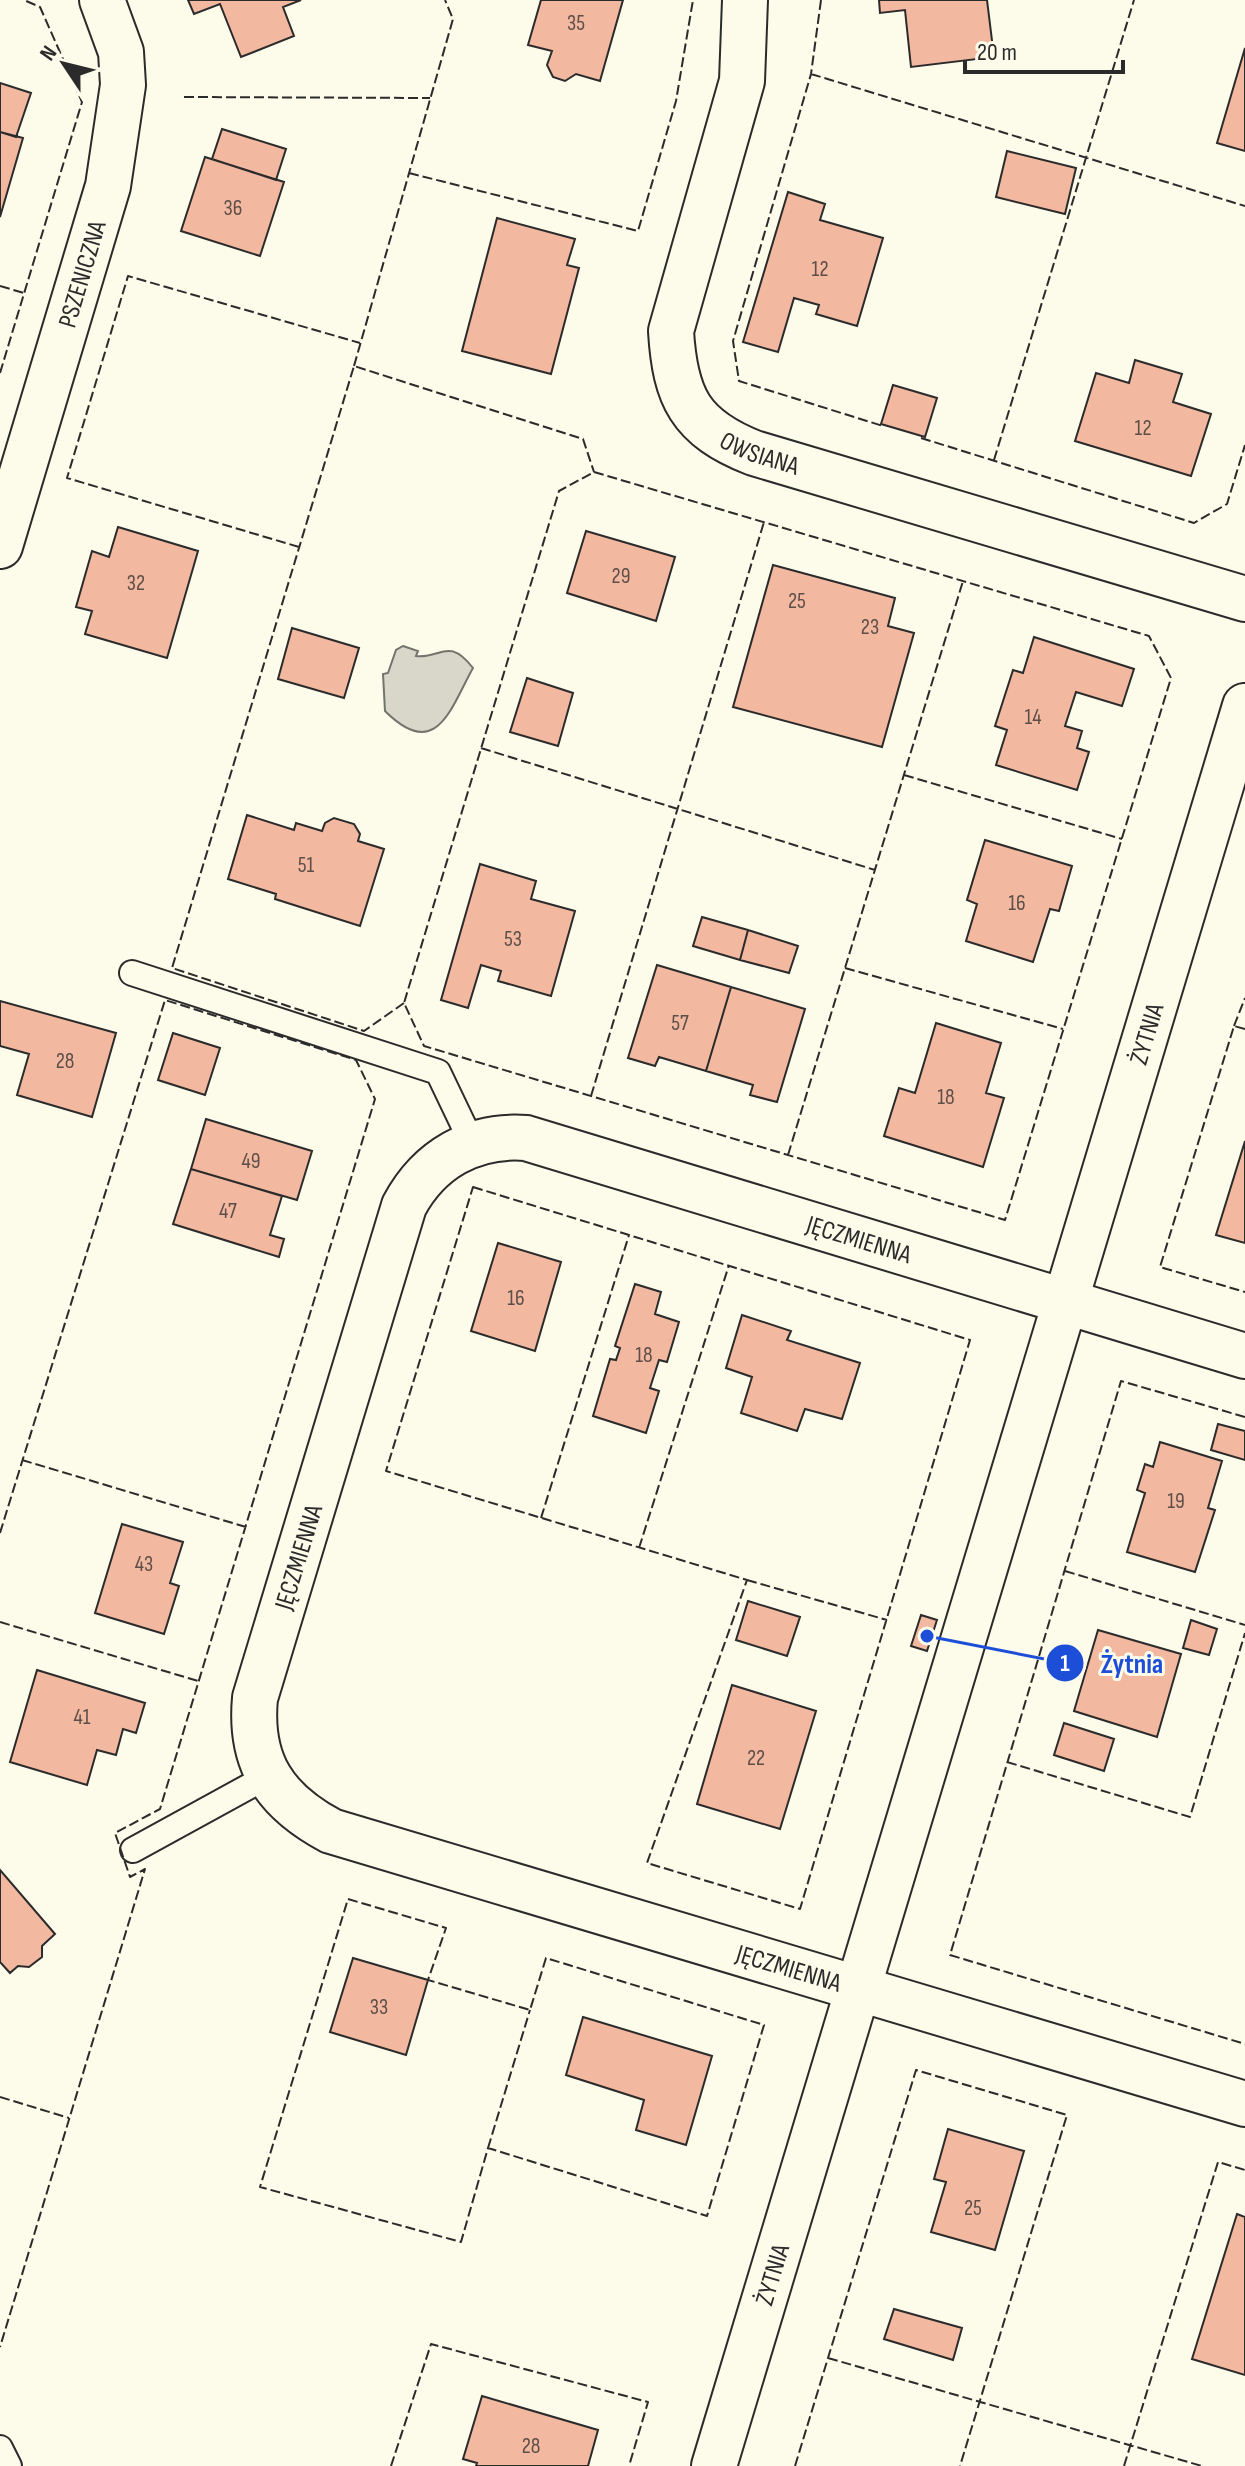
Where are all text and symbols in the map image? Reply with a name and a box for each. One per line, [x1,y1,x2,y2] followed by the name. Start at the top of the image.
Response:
[567,10,585,37] house number: 35
[24,24,104,104] north arrow
[965,24,1123,74] scale bar
[977,38,1017,67] text: 20 m
[34,41,63,66] text: N
[224,195,242,222] house number: 36
[52,216,114,332] street label: PSZENICZNA
[811,256,829,283] house number: 12
[1134,415,1152,442] house number: 12
[714,426,803,483] street label: OWSIANA
[612,563,630,590] house number: 29
[127,570,145,597] house number: 32
[788,588,806,615] house number: 25
[861,614,879,641] house number: 23
[1025,704,1041,731] house number: 14
[298,852,315,879] house number: 51
[1008,890,1026,917] house number: 16
[504,926,522,953] house number: 53
[1124,999,1172,1068] street label: ŻYTNIA
[671,1010,689,1037] house number: 57
[56,1048,74,1075] house number: 28
[937,1084,955,1111] house number: 18
[242,1148,261,1175] house number: 49
[219,1198,237,1225] house number: 47
[801,1210,916,1271] street label: JĘCZMIENNA
[507,1285,525,1312] house number: 16
[635,1342,653,1369] house number: 18
[1167,1488,1185,1515] house number: 19
[269,1500,330,1615] street label: JĘCZMIENNA
[135,1551,153,1578] house number: 43
[1045,1637,1180,1689] callout: Żytnia
[1101,1648,1163,1681] text: Żytnia
[1060,1649,1070,1678] text: 1
[74,1704,91,1731] house number: 41
[747,1745,765,1772] house number: 22
[731,1939,846,2000] street label: JĘCZMIENNA
[370,1994,388,2021] house number: 33
[964,2195,982,2222] house number: 25
[749,2240,797,2309] street label: ŻYTNIA
[522,2433,540,2460] house number: 28

